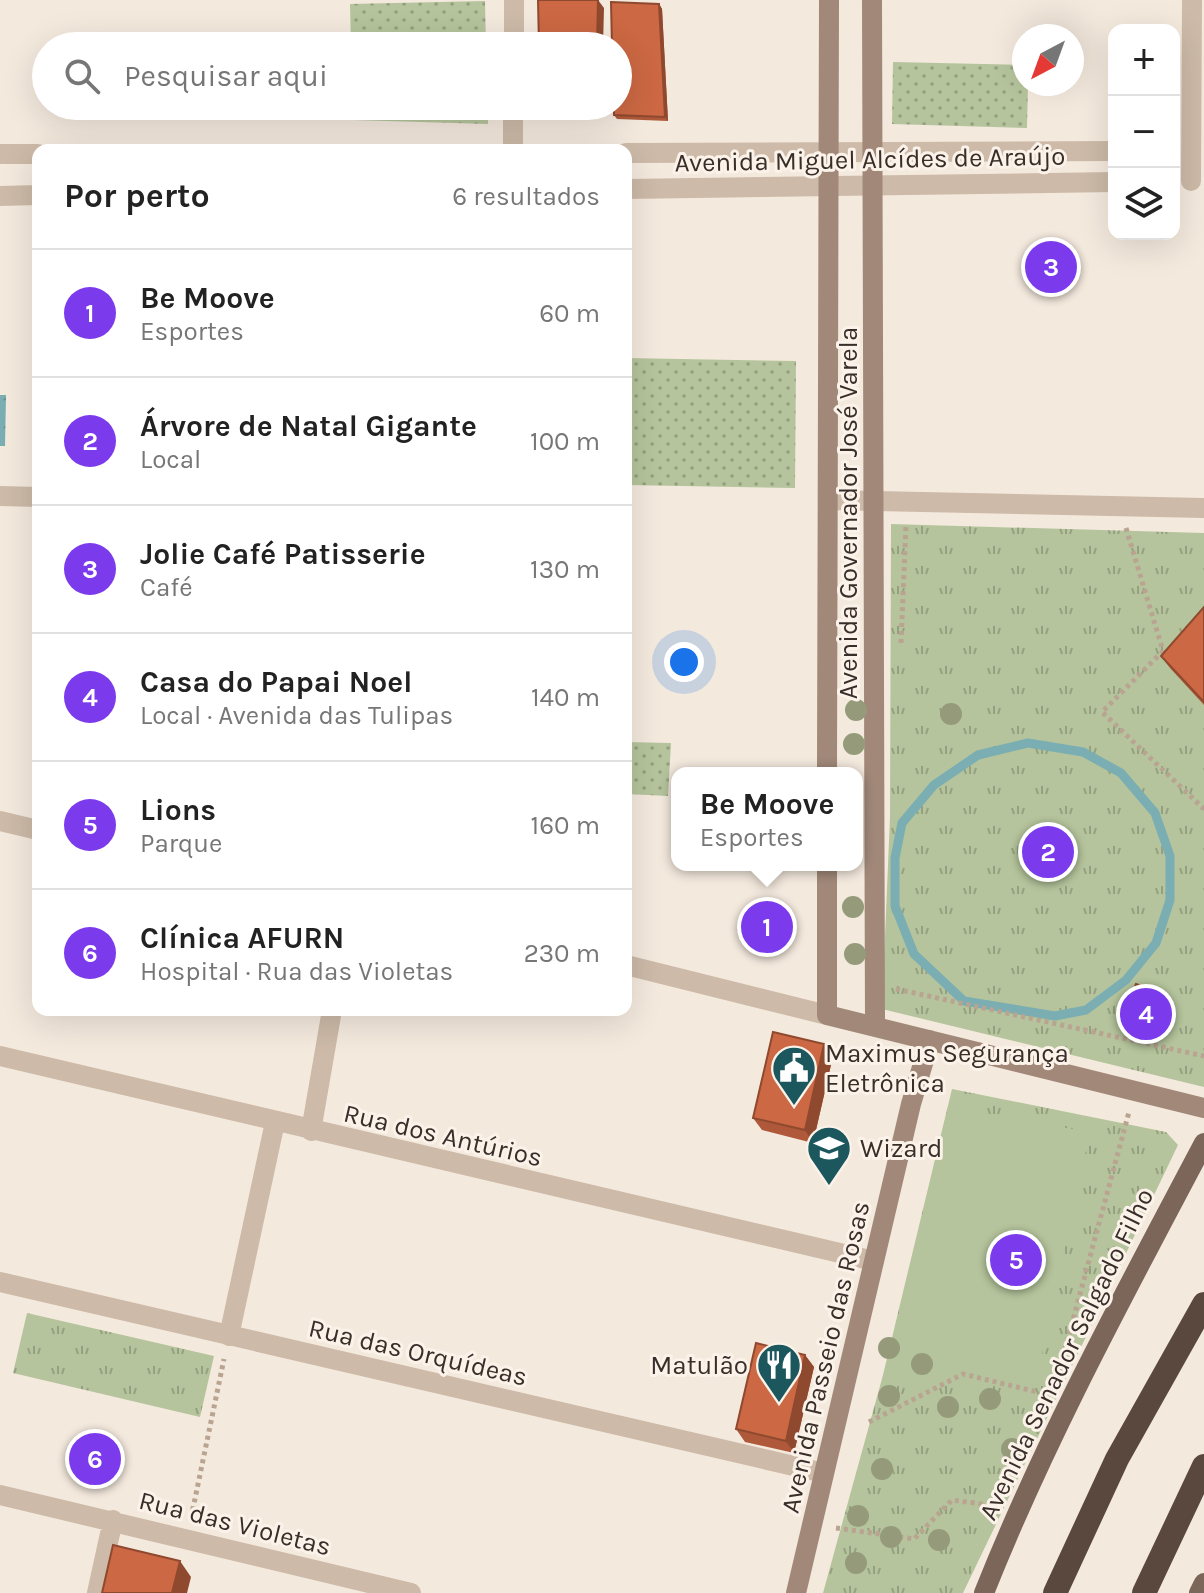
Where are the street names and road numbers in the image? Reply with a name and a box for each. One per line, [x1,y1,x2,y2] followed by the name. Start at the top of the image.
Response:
[674,141,1066,178] street label: Avenida Miguel Alcídes de Araújo
[833,327,864,699] street label: Avenida Governador José Varela
[341,1098,545,1173] street label: Rua dos Antúrios
[973,1183,1160,1525] street label: Avenida Senador Salgado Filho
[775,1198,876,1516] street label: Avenida Passeio das Rosas
[306,1312,530,1393] street label: Rua das Orquídeas
[136,1485,334,1562] street label: Rua das Violetas

